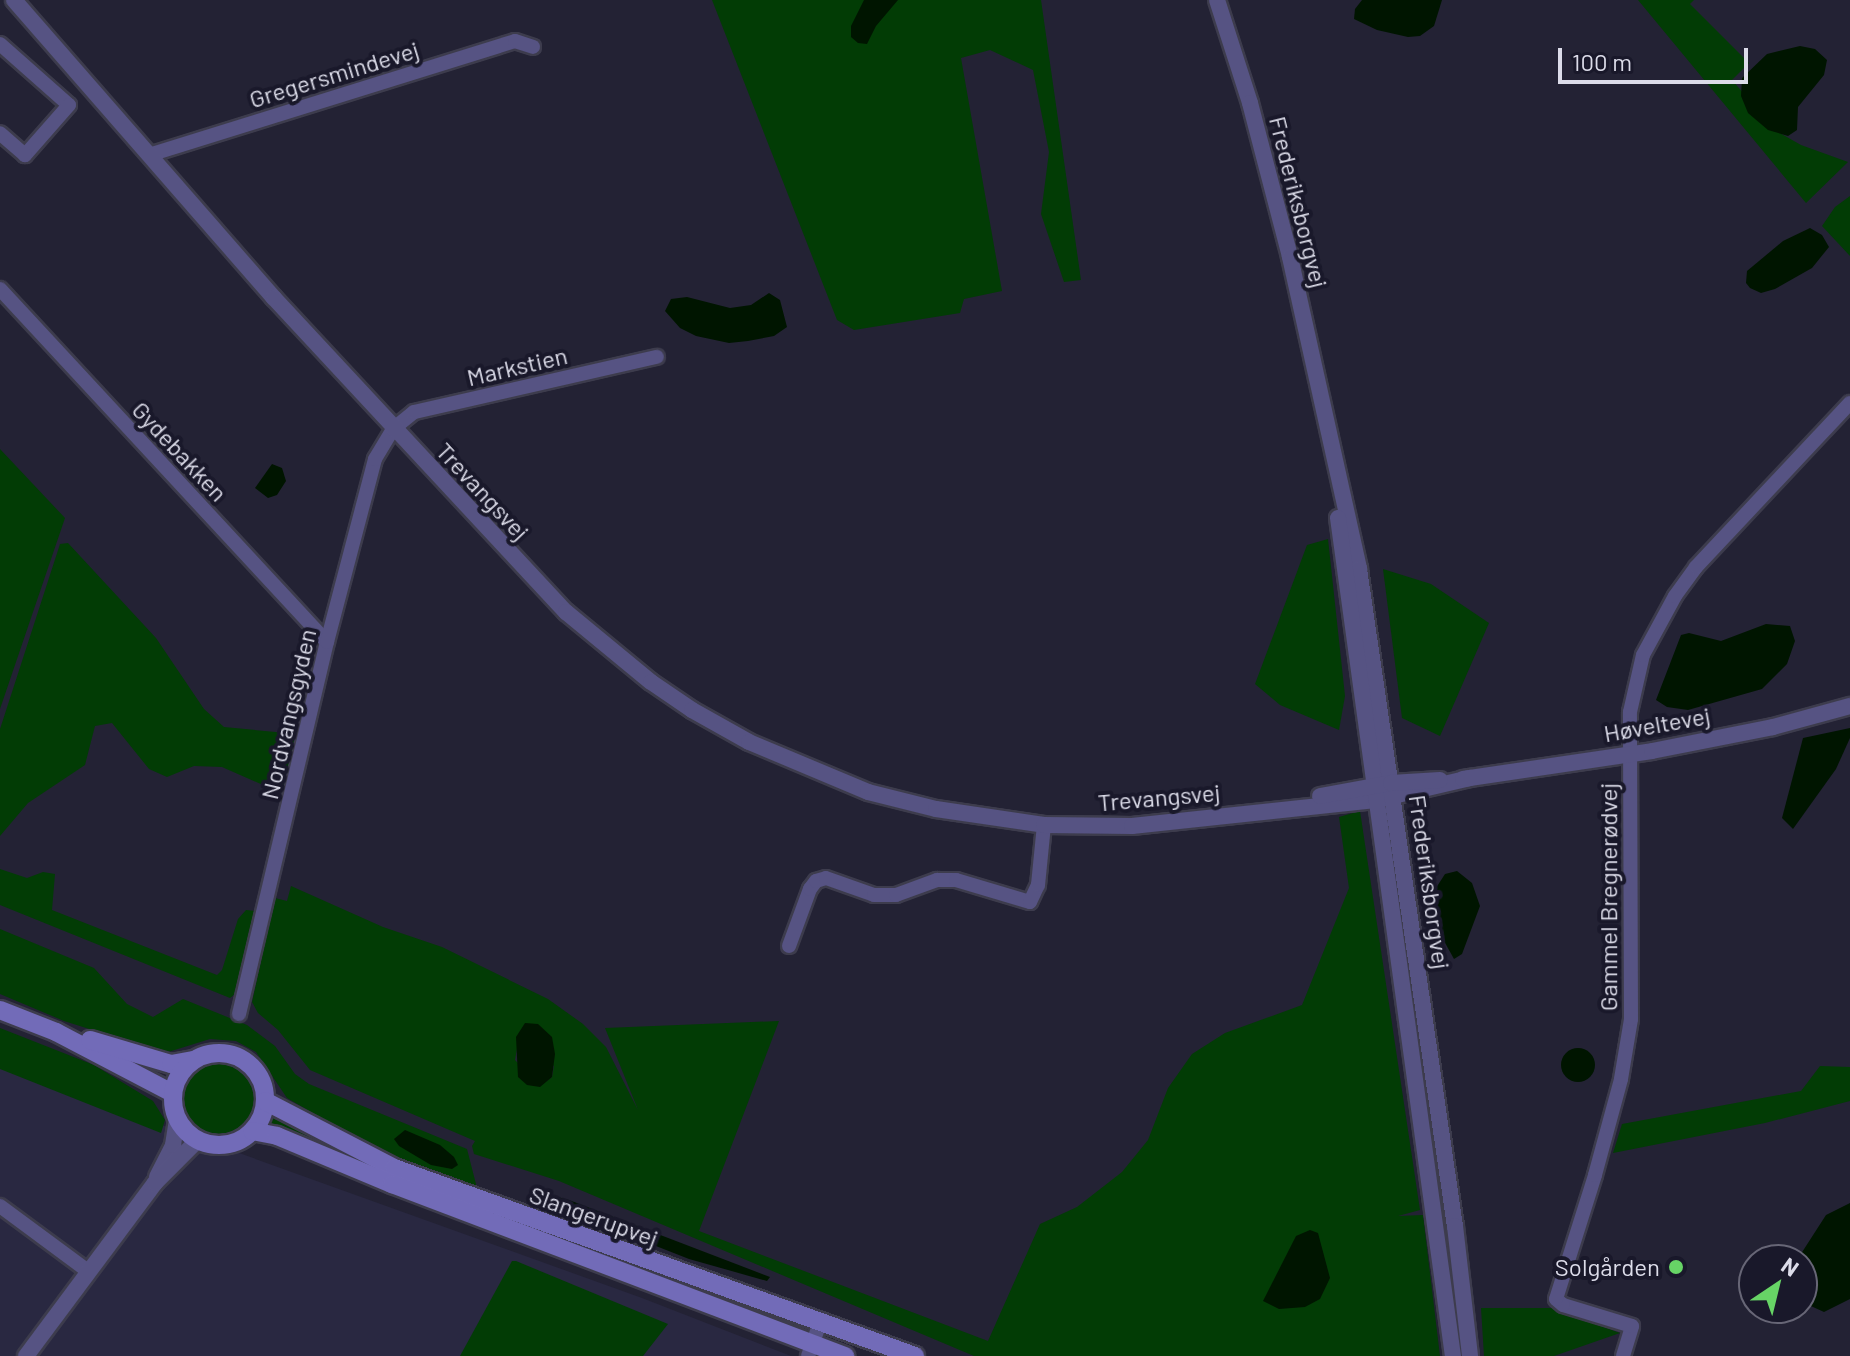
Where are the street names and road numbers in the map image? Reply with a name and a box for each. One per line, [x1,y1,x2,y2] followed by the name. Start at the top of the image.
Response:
[246,35,422,113] street label: Gregersmindevej
[1264,113,1334,291] street label: Frederiksborgvej
[464,340,570,392] street label: Markstien
[127,395,233,507] street label: Gydebakken
[431,436,535,546] street label: Trevangsvej
[254,626,322,802] street label: Nordvangsgyden
[1601,700,1713,748] street label: Høveltevej
[1097,777,1221,817] street label: Trevangsvej
[1594,783,1622,1011] street label: Gammel Bregnerødvej
[1403,793,1457,971] street label: Frederiksborgvej
[526,1179,662,1253] street label: Slangerupvej

